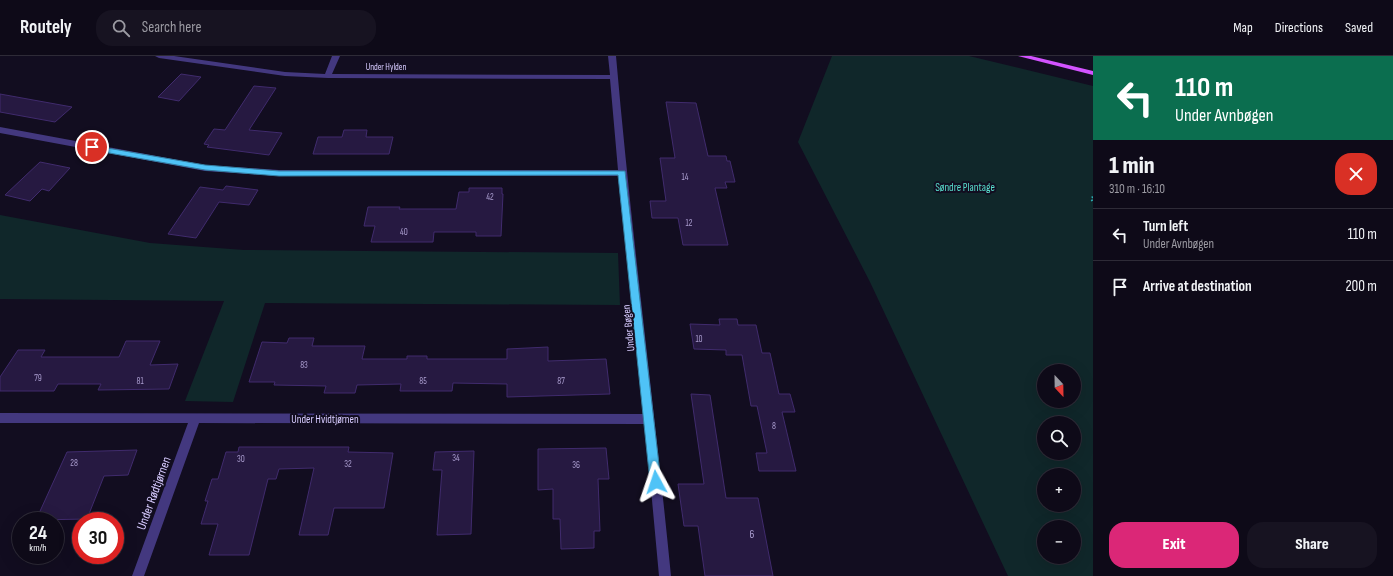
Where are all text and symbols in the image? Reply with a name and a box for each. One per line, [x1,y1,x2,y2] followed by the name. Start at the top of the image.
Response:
[96,10,376,46] search box
[20,16,72,39] text: Routely
[110,17,132,39] icon: search
[142,18,201,37] text: Search here
[1233,19,1253,36] text: Map
[1275,19,1323,36] text: Directions
[1345,19,1373,36] text: Saved
[366,62,406,73] street label: Under Hylden
[1175,71,1233,104] text: 110 m
[1109,72,1161,124] icon: left
[1175,105,1273,126] text: Under Avnbøgen
[75,130,109,164] pin
[81,136,103,158] icon: arrive
[1109,151,1155,180] text: 1 min
[1335,153,1377,195] button: close
[682,172,689,183] house number: 14
[935,181,995,194] park label: Søndre Plantage
[1109,181,1165,197] text: 310 m · 16:10
[486,192,494,203] house number: 42
[1143,217,1188,236] text: Turn left
[686,218,693,229] house number: 12
[1109,224,1131,246] icon: left
[1348,225,1377,244] text: 110 m
[400,227,408,238] house number: 40
[1143,236,1214,252] text: Under Avnbøgen
[1109,276,1131,298] icon: arrive
[1143,277,1252,296] text: Arrive at destination
[1345,277,1377,296] text: 200 m
[620,304,637,352] street label: Under Bøgen
[695,334,703,345] house number: 10
[300,360,308,371] house number: 83
[1037,364,1081,408] north arrow
[1037,364,1081,564] map controls
[34,373,42,384] house number: 79
[136,376,144,387] house number: 81
[419,376,427,387] house number: 85
[557,376,565,387] house number: 87
[291,413,359,426] street label: Under Hvidtjørnen
[1037,416,1081,460] button: search
[772,421,776,432] house number: 8
[452,453,460,464] house number: 34
[133,454,175,532] street label: Under Rødtjørnen
[237,454,245,465] house number: 30
[70,458,78,469] house number: 28
[344,459,352,470] house number: 32
[572,460,580,471] house number: 36
[635,461,677,503] position arrow
[1037,468,1081,512] button: +
[72,512,124,564] speed limit sign: 30
[1037,520,1081,564] button: −
[29,521,47,545] text: 24
[1109,522,1239,568] button: Exit
[1247,522,1377,568] button: Share
[750,528,755,541] house number: 6
[29,542,47,554] text: km/h

